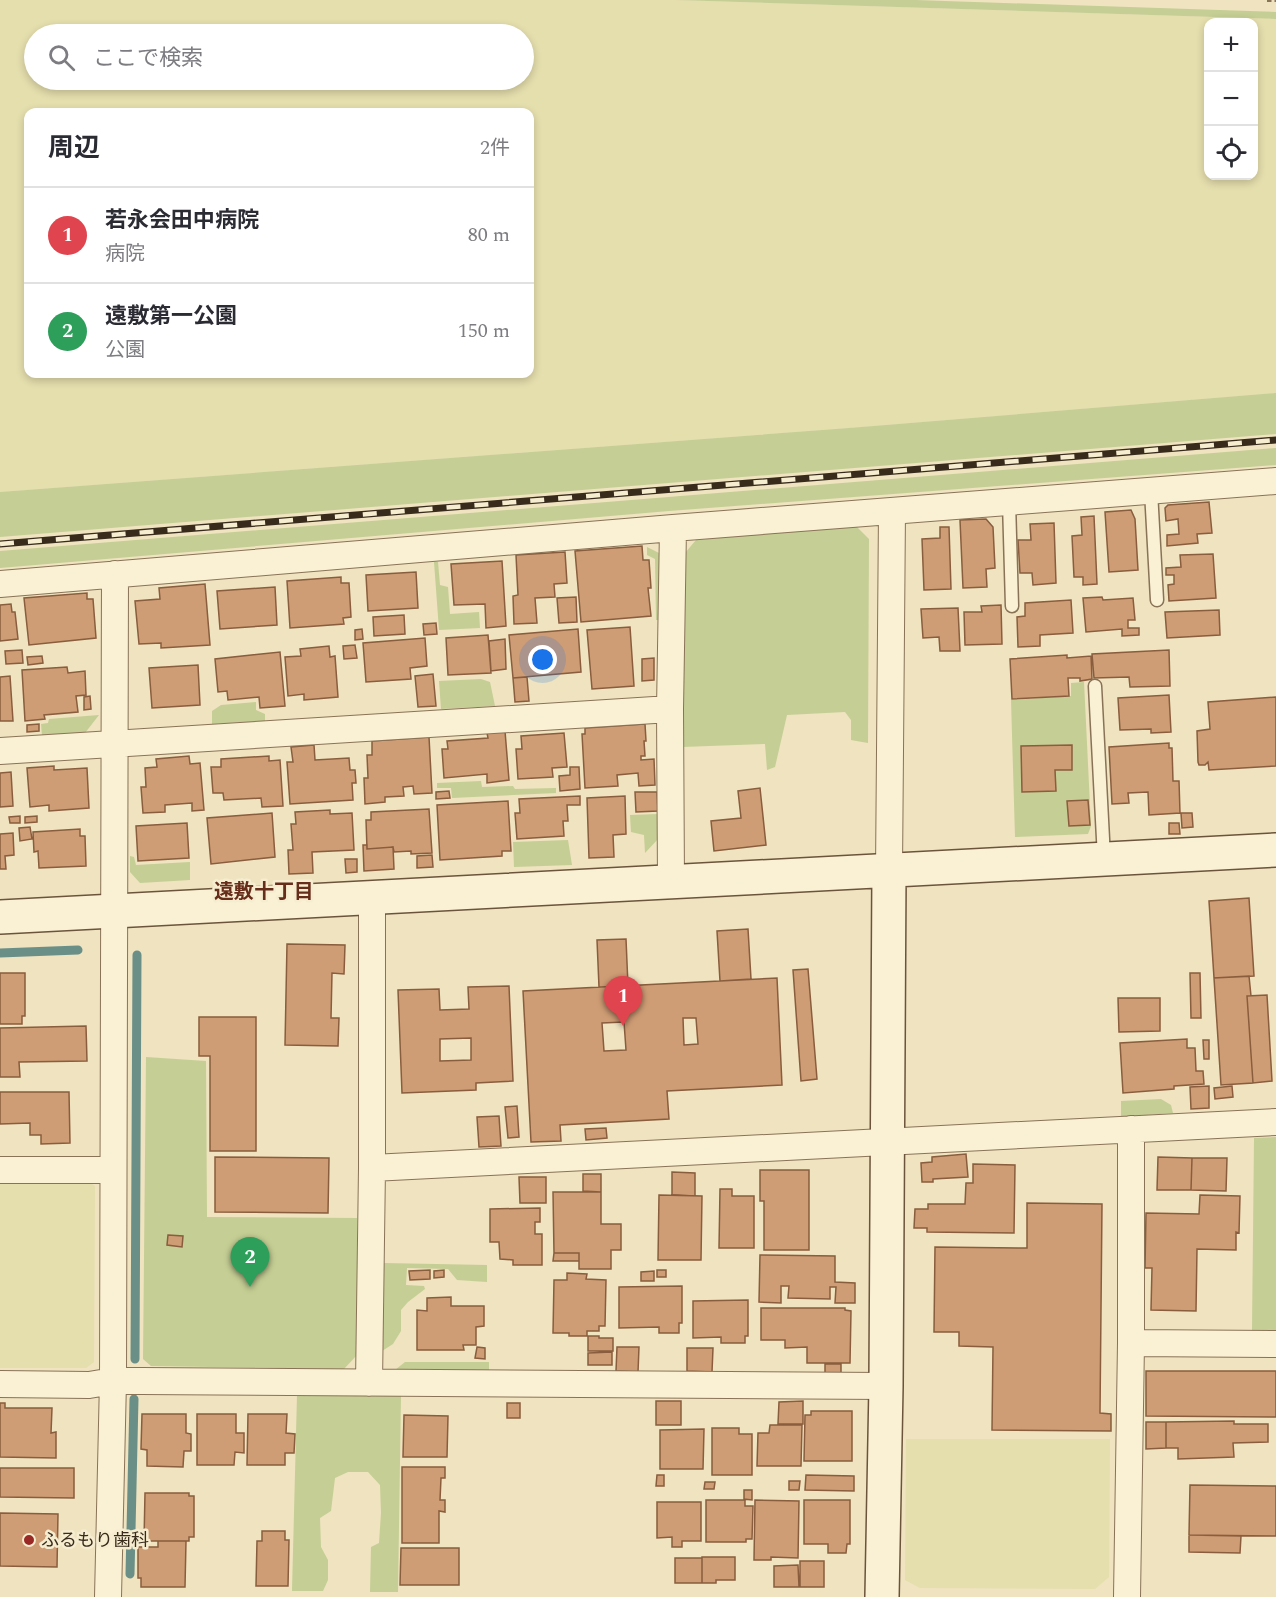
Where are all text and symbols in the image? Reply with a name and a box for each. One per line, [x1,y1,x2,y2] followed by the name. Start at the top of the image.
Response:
[1204,18,1258,180] map controls
[1204,18,1258,72] button: +
[24,24,534,90] search box
[45,41,78,74] icon: search
[93,42,203,75] text: ここで検索
[1204,72,1258,126] button: −
[1204,126,1258,180] button: locate
[48,128,100,168] text: 周辺
[480,133,510,163] text: 2件
[105,204,259,237] text: 若永会田中病院
[62,220,73,250] text: 1
[468,220,510,250] text: 80 m
[105,239,145,269] text: 病院
[105,300,237,333] text: 遠敷第一公園
[62,316,73,346] text: 2
[458,316,510,346] text: 150 m
[105,335,145,365] text: 公園
[528,645,557,674] your location
[214,877,314,907] district label: 遠敷十丁目
[604,976,642,1026] pin: 1
[230,1238,270,1287] pin: 2
[41,1527,149,1554] place label: ふるもり歯科
[22,1533,36,1547] marker: ふるもり歯科

